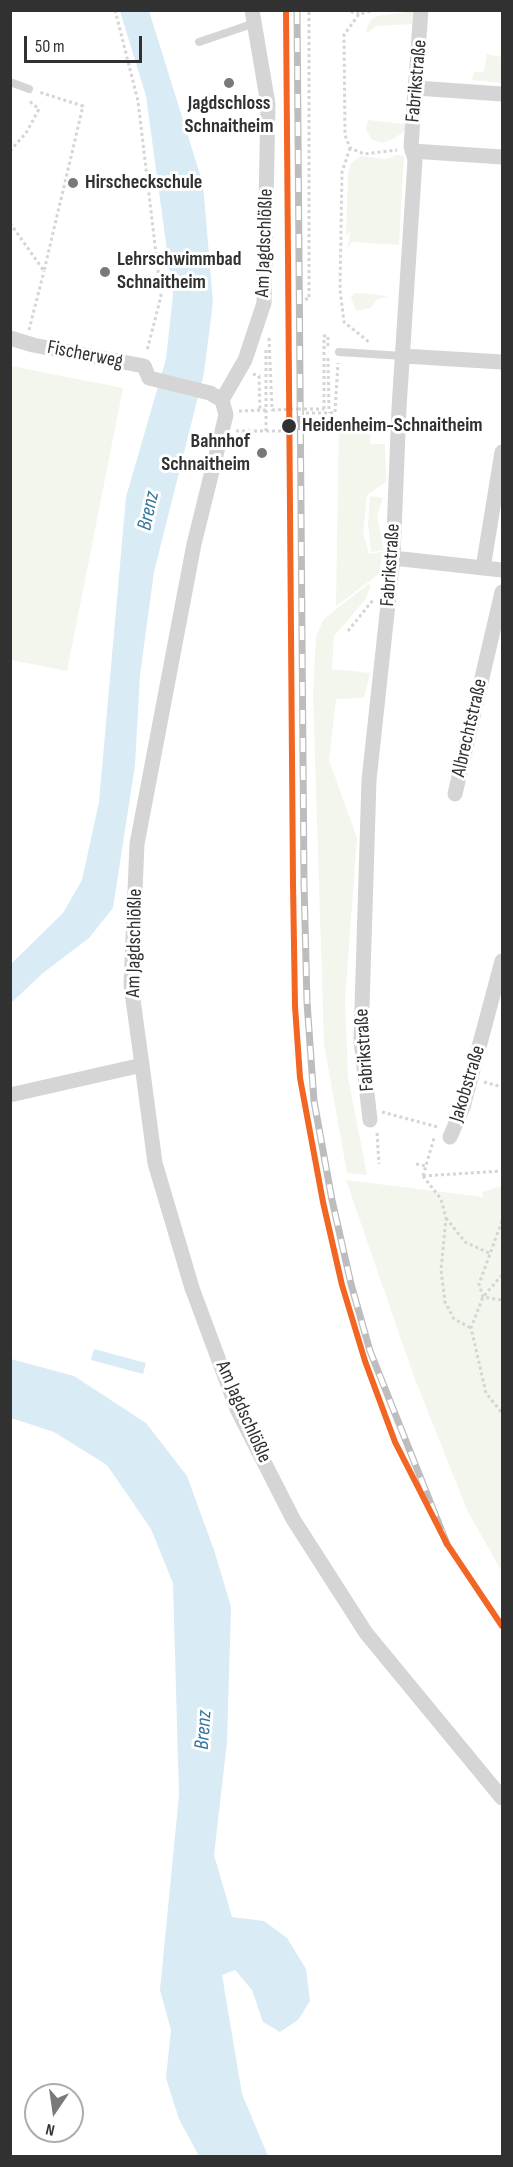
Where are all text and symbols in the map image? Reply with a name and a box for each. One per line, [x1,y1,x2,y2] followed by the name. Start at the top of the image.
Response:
[27,24,146,62] scale bar
[35,36,65,57] text: 50 m
[401,39,433,123] street label: Fabrikstraße
[222,76,236,90] marker: Jagdschloss Schnaitheim
[185,92,273,139] place label: Jagdschloss Schnaitheim
[85,171,202,195] place label: Hirscheckschule
[66,176,80,190] marker: Hirscheckschule
[251,188,279,298] street label: Am Jagdschlößle
[117,248,241,295] place label: Lehrschwimmbad Schnaitheim
[98,265,112,279] marker: Lehrschwimmbad Schnaitheim
[45,336,125,374] street label: Fischerweg
[302,414,483,438] place label: Heidenheim-Schnaitheim
[280,417,298,435] marker: Heidenheim-Schnaitheim
[161,430,250,477] place label: Bahnhof Schnaitheim
[255,446,269,460] marker: Bahnhof Schnaitheim
[133,489,165,533] water label: Brenz
[376,523,406,607] street label: Fabrikstraße
[447,677,493,779] street label: Albrechtstraße
[122,888,148,998] street label: Am Jagdschlößle
[350,1008,380,1092] street label: Fabrikstraße
[445,1043,491,1125] street label: Jakobstraße
[210,1357,276,1467] street label: Am Jagdschlößle
[190,1710,218,1750] water label: Brenz
[24,2083,84,2143] north arrow
[44,2119,57,2139] text: N

